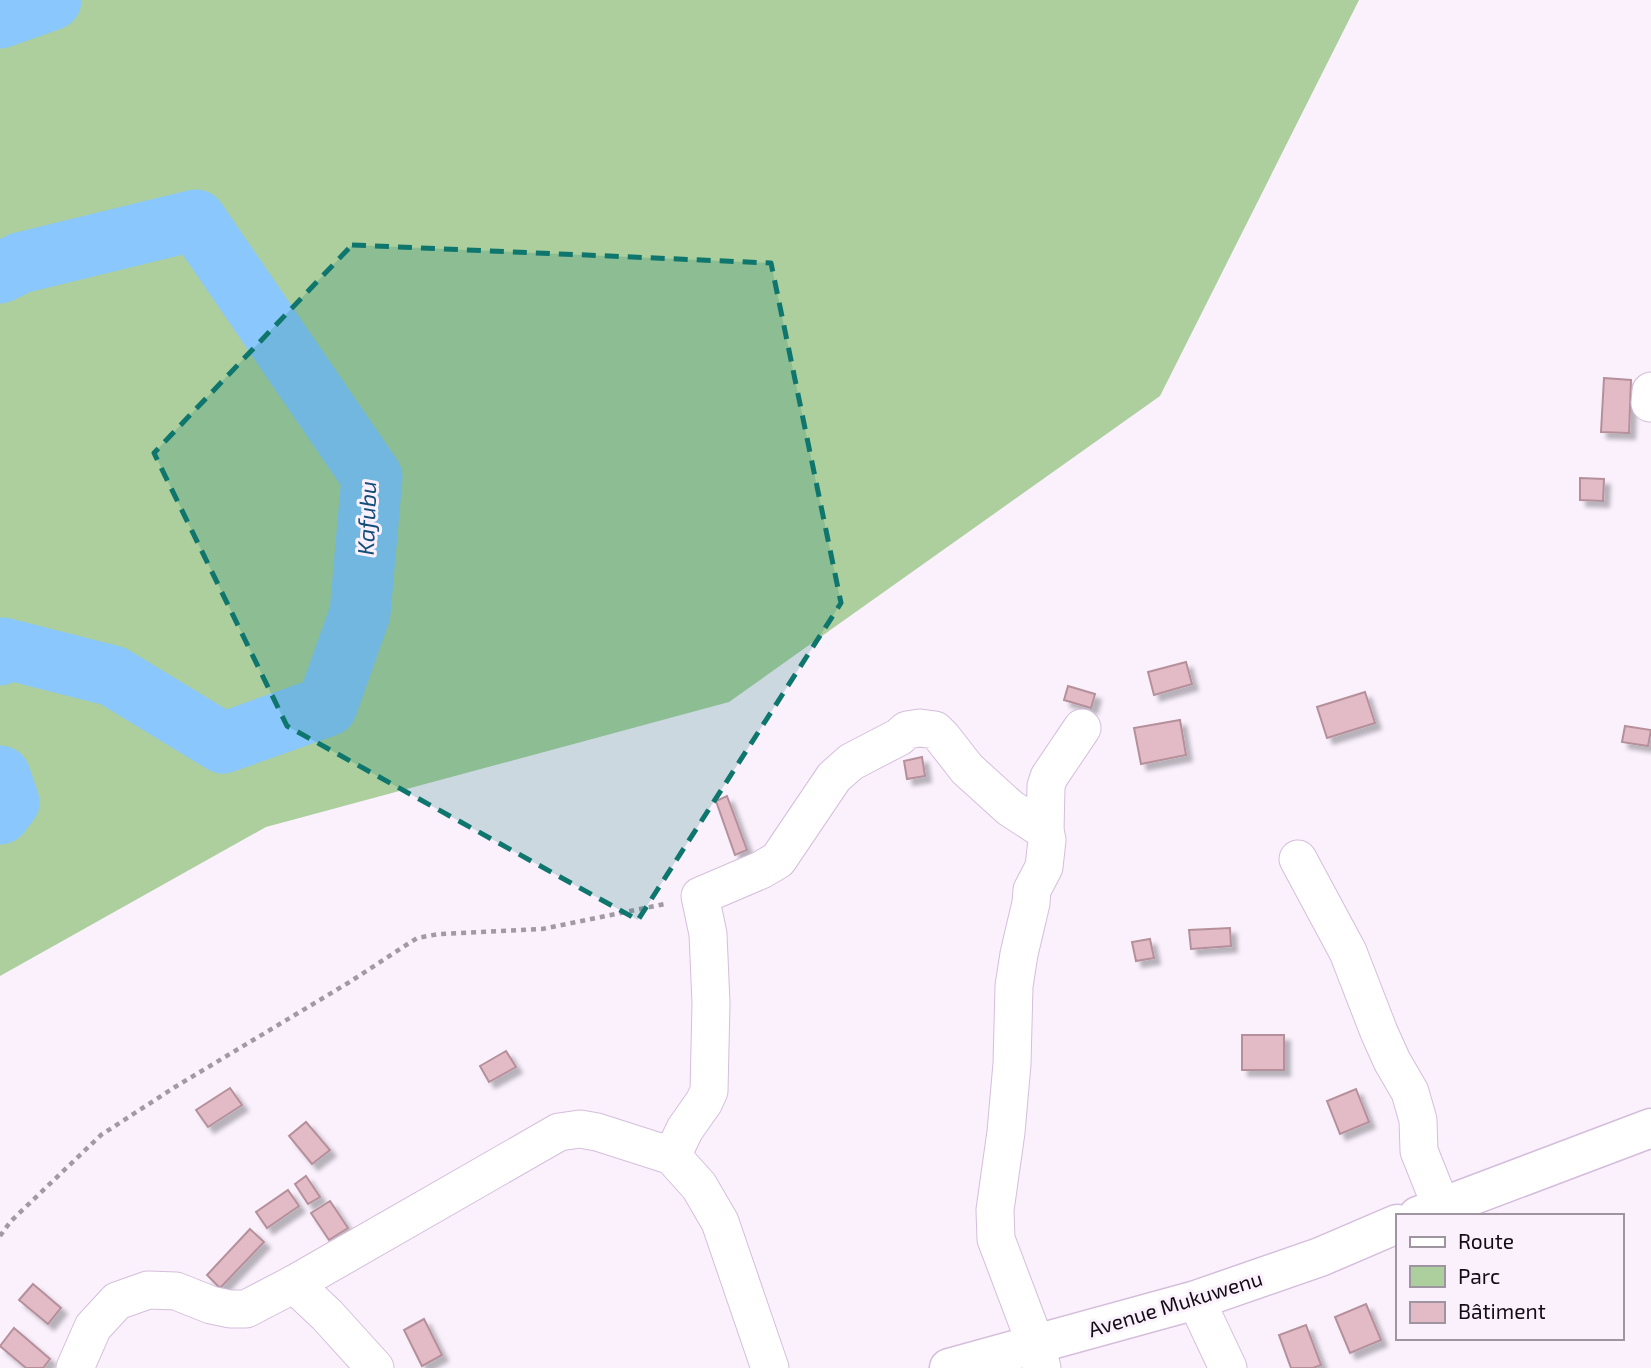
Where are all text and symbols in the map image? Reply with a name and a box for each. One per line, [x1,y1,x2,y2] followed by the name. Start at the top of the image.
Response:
[351,480,381,556] water label: Kafubu
[1396,1214,1623,1340] legend
[1458,1228,1514,1253] text: Route
[1458,1263,1500,1288] text: Parc
[1085,1265,1265,1341] street label: Avenue Mukuwenu
[1458,1298,1546,1323] text: Bâtiment

